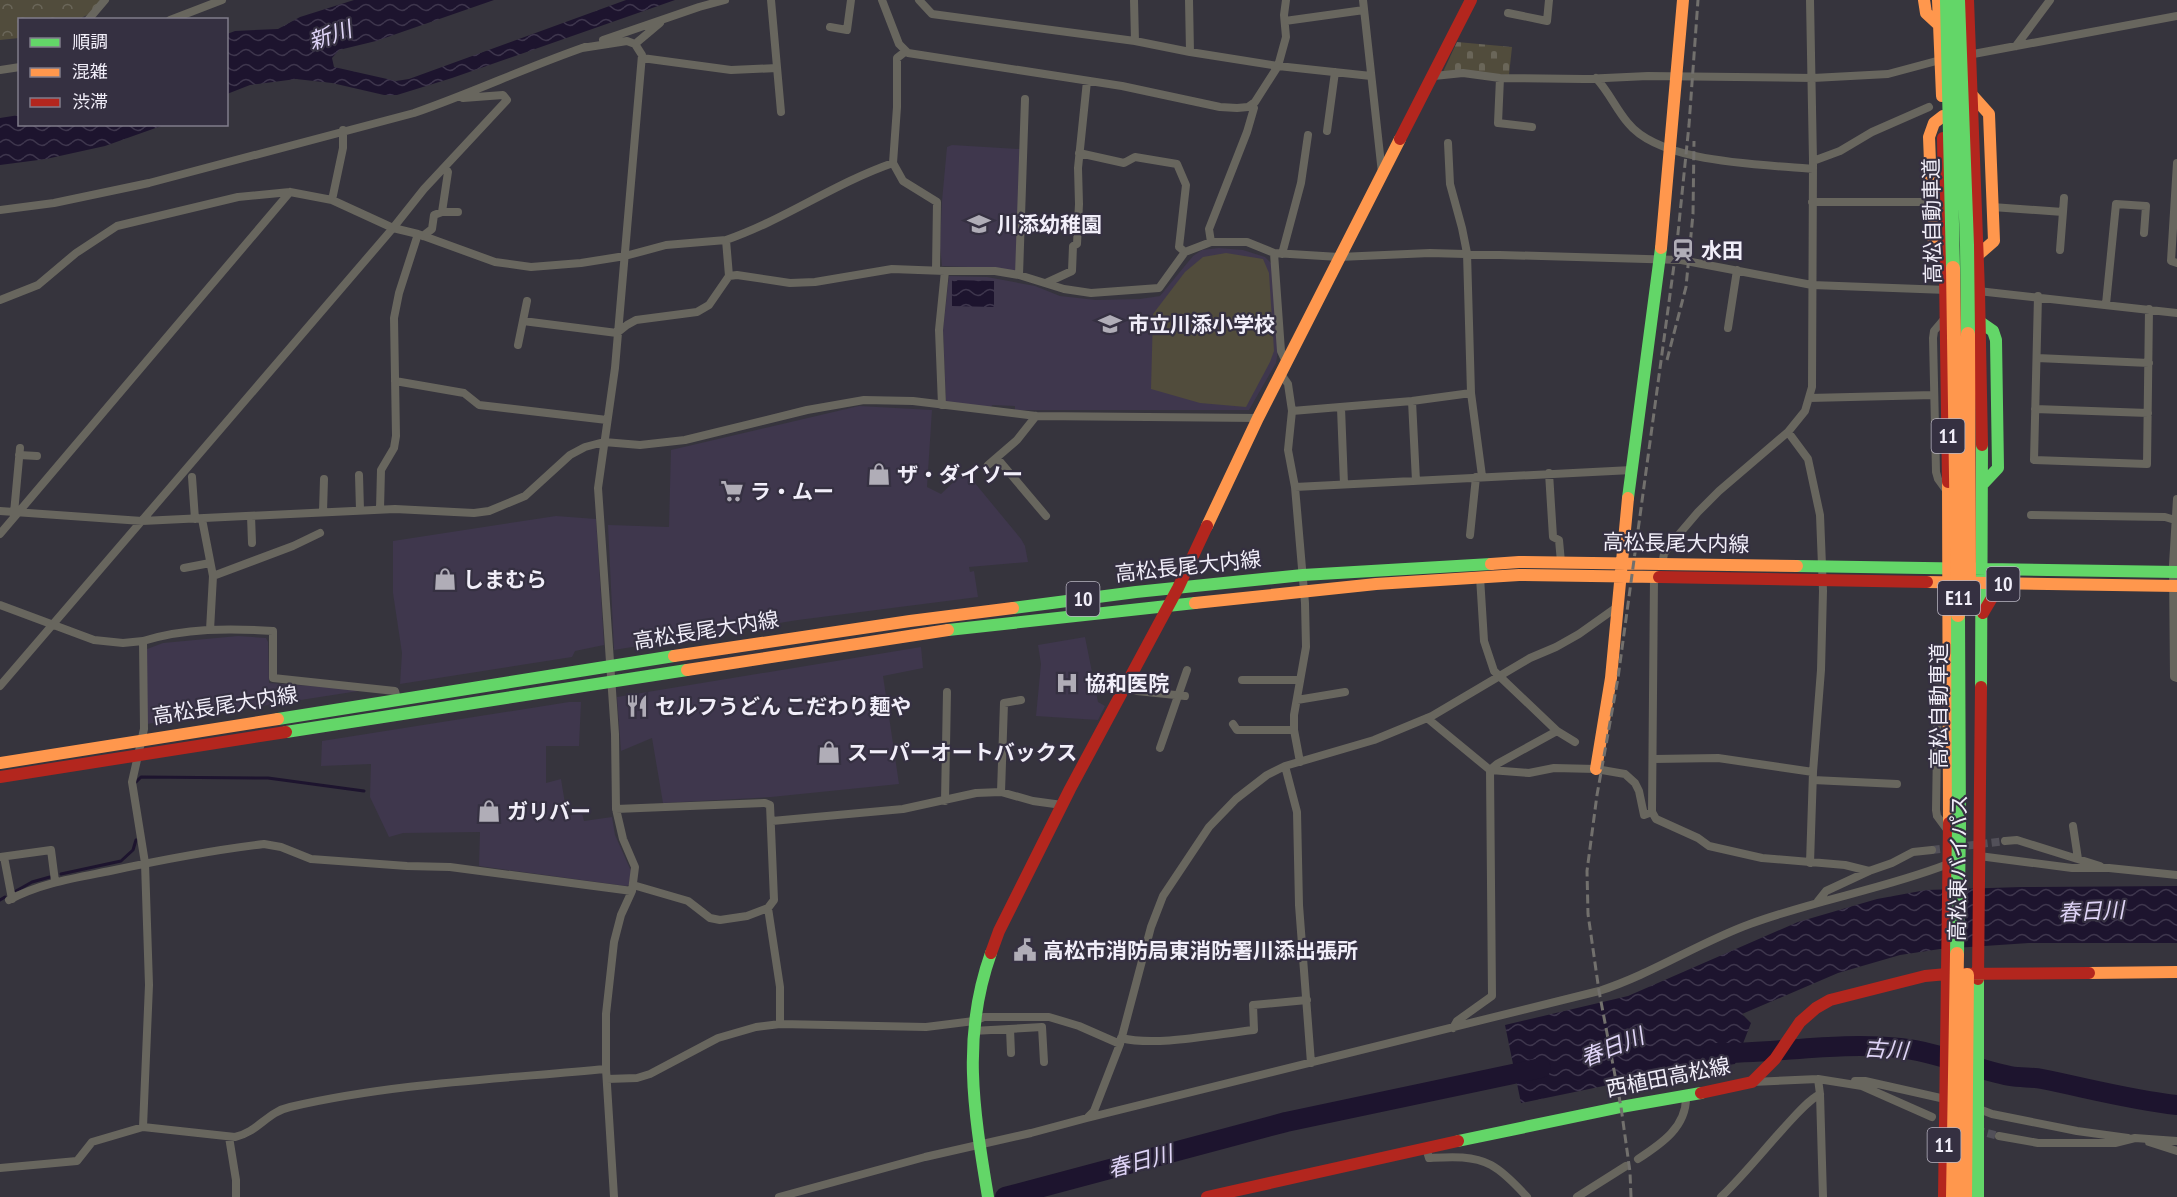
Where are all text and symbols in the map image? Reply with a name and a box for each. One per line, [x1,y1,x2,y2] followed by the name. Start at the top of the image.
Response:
[305,14,357,55] water label: 新川
[18,18,228,126] legend
[72,30,108,53] text: 順調
[72,60,108,83] text: 混雑
[72,90,108,113] text: 渋滞
[1917,158,1947,284] street label: 高松自動車道
[966,211,992,237] school or university icon: 川添幼稚園
[997,211,1102,238] place label: 川添幼稚園
[1670,237,1696,263] station icon: 水田
[1701,237,1743,264] place label: 水田
[1097,311,1123,337] school or university icon: 市立川添小学校
[1128,311,1275,338] place label: 市立川添小学校
[1932,419,1964,453] road number: 11
[866,461,892,487] shop icon: ザ・ダイソー
[897,461,1023,488] place label: ザ・ダイソー
[719,478,745,504] supermarket icon: ラ・ムー
[750,478,834,505] place label: ラ・ムー
[1602,528,1750,558] street label: 高松長尾大内線
[1113,545,1263,587] street label: 高松長尾大内線
[432,566,458,592] shop icon: しまむら
[463,566,547,593] place label: しまむら
[1986,567,2020,601] road number: 10
[1938,581,1980,615] road number: E11
[1066,582,1100,616] road number: 10
[631,605,781,655] street label: 高松長尾大内線
[1925,643,1952,769] street label: 高松自動車道
[1054,670,1080,696] hospital icon: 協和医院
[1085,670,1169,697] place label: 協和医院
[150,680,300,730] street label: 高松長尾大内線
[624,693,650,719] restaurant icon: セルフうどん こだわり麺や
[655,693,911,720] place label: セルフうどん こだわり麺や
[816,739,842,765] shop icon: スーパーオートバックス
[847,739,1077,766] place label: スーパーオートバックス
[1943,794,1973,942] street label: 高松東バイパス
[476,798,502,824] shop icon: ガリバー
[507,798,591,825] place label: ガリバー
[2057,895,2127,927] water label: 春日川
[1012,937,1038,963] public building icon: 高松市消防局東消防署川添出張所
[1043,937,1358,964] place label: 高松市消防局東消防署川添出張所
[1576,1021,1650,1072] water label: 春日川
[1863,1033,1911,1065] water label: 古川
[1604,1052,1732,1102] street label: 西植田高松線
[1928,1128,1960,1162] road number: 11
[1104,1138,1177,1183] water label: 春日川

